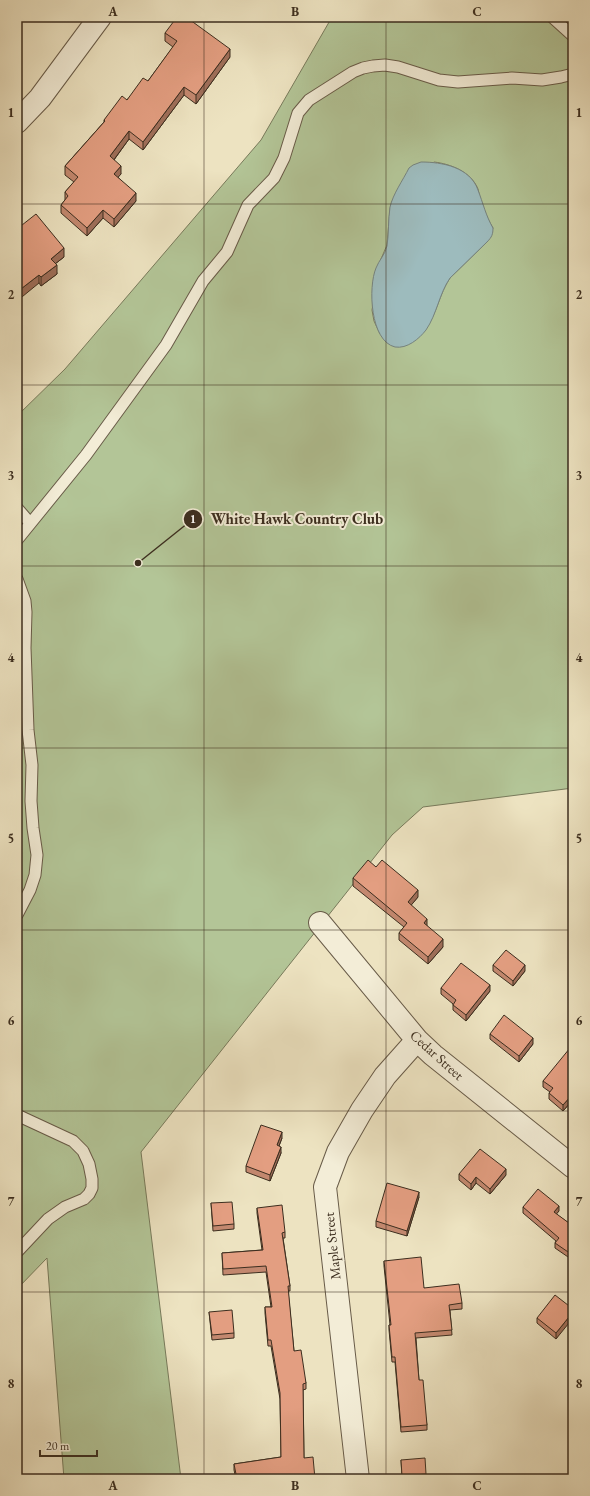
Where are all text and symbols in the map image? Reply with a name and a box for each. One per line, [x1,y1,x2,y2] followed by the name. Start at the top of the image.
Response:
[107,3,118,20] text: A
[291,3,299,20] text: B
[472,3,482,20] text: C
[8,104,15,121] text: 1
[576,104,583,121] text: 1
[8,286,15,303] text: 2
[576,286,583,303] text: 2
[8,467,15,484] text: 3
[576,467,583,484] text: 3
[183,506,391,533] callout: White Hawk Country Club
[211,509,383,528] text: White Hawk Country Club
[190,511,196,527] text: 1
[8,649,15,666] text: 4
[576,649,583,666] text: 4
[8,830,14,847] text: 5
[576,830,582,847] text: 5
[8,1012,15,1029] text: 6
[576,1012,583,1029] text: 6
[406,1026,468,1084] street label: Cedar Street
[8,1193,15,1210] text: 7
[576,1193,583,1210] text: 7
[319,1211,344,1280] street label: Maple Street
[8,1375,15,1392] text: 8
[576,1375,583,1392] text: 8
[40,1432,97,1458] scale bar
[46,1438,70,1454] text: 20 m
[107,1477,118,1494] text: A
[291,1477,299,1494] text: B
[472,1477,482,1494] text: C

